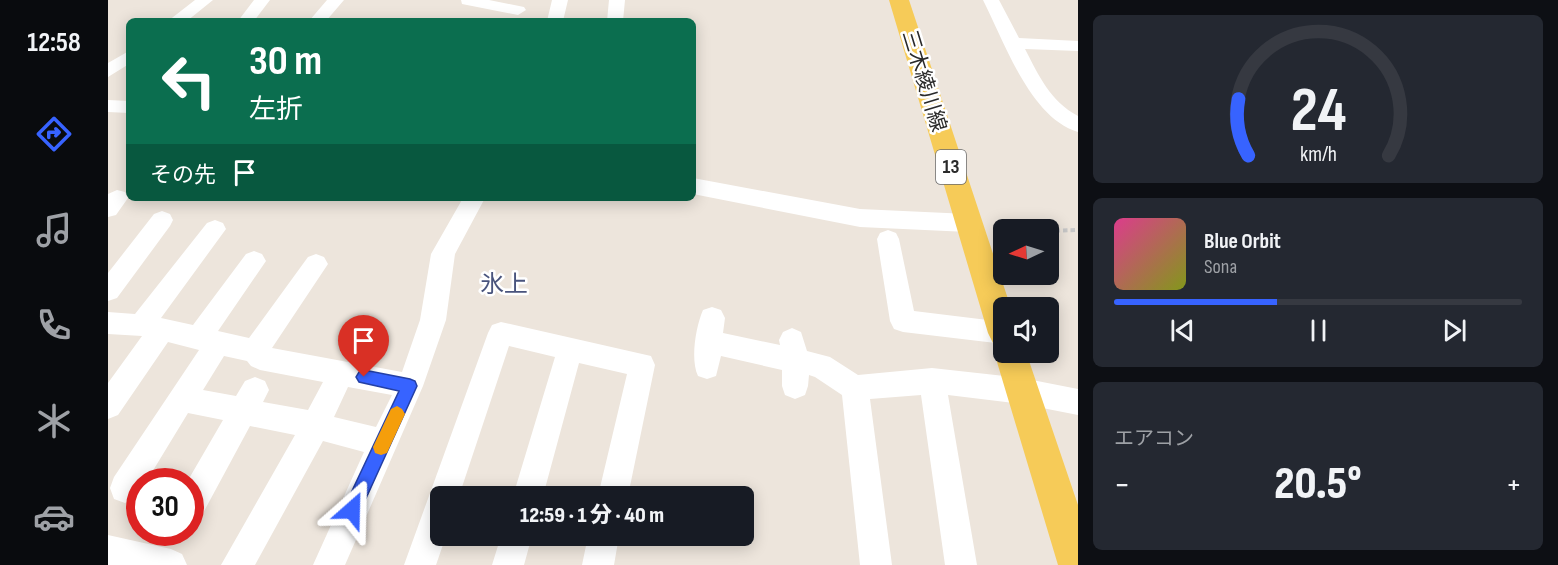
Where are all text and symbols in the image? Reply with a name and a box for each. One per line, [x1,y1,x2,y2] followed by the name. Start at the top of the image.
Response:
[27,27,81,59] text: 12:58
[897,27,951,135] street label: 三木綾川線
[249,36,322,87] text: 30 m
[150,42,228,120] icon: left
[1290,74,1346,149] text: 24
[249,94,303,126] text: 左折
[33,113,75,155] icon: directions
[1299,143,1337,168] text: km/h
[936,150,966,184] road number: 13
[228,156,261,189] icon: arrive
[150,162,216,189] text: その先
[33,209,75,251] icon: music
[993,219,1059,285] north arrow
[993,219,1059,363] map controls
[1204,228,1281,255] text: Blue Orbit
[1204,255,1237,279] text: Sona
[480,270,528,299] district label: 氷上
[993,297,1059,363] button: sound
[33,304,75,346] icon: phone
[1166,314,1199,347] icon: previous
[1302,314,1335,347] icon: pause
[1438,314,1471,347] icon: next
[338,315,389,377] pin
[347,324,380,357] icon: arrive
[33,400,75,442] icon: climate
[1114,427,1194,451] text: エアコン
[1274,457,1362,512] text: 20.5°
[1114,465,1130,505] text: −
[1506,465,1522,505] text: +
[126,468,204,546] speed limit sign: 30
[320,478,384,542] position arrow
[33,496,75,538] icon: car
[520,502,664,529] text: 12:59 · 1 分 · 40 m

